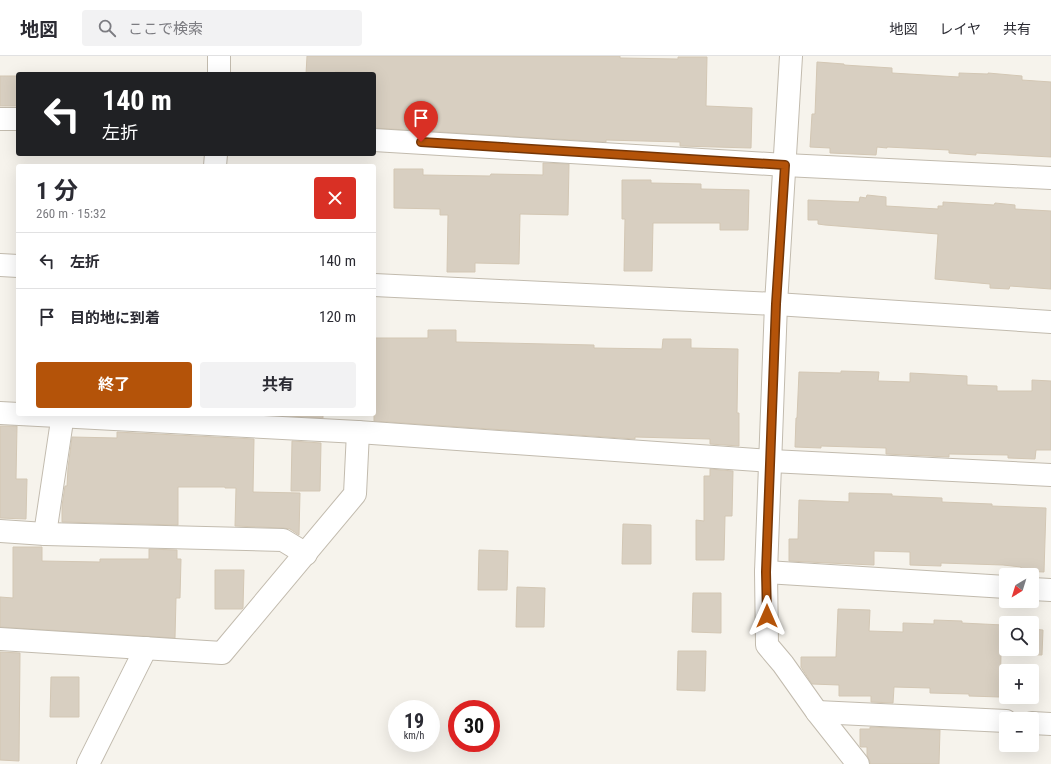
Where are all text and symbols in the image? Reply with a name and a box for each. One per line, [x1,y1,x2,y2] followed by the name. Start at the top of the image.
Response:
[82,10,362,46] search box
[96,17,118,39] icon: search
[20,18,58,41] text: 地図
[128,20,203,38] text: ここで検索
[889,21,917,37] text: 地図
[939,21,981,37] text: レイヤ
[1003,21,1031,37] text: 共有
[102,84,172,117] text: 140 m
[36,88,88,140] icon: left
[404,101,438,142] pin
[410,107,432,129] icon: arrive
[102,122,138,143] text: 左折
[36,177,78,205] text: 1 分
[314,177,356,219] button: close
[36,206,106,221] text: 260 m · 15:32
[36,250,58,272] icon: left
[319,252,356,270] text: 140 m
[70,253,100,271] text: 左折
[36,306,58,328] icon: arrive
[319,308,356,326] text: 120 m
[70,309,160,327] text: 目的地に到着
[36,362,192,408] button: 終了
[200,362,356,408] button: 共有
[999,568,1039,608] north arrow
[999,568,1039,752] map controls
[746,595,788,637] position arrow
[999,616,1039,656] button: search
[999,664,1039,704] button: +
[448,700,500,752] speed limit sign: 30
[404,709,424,733] text: 19
[999,712,1039,752] button: −
[404,730,424,741] text: km/h

